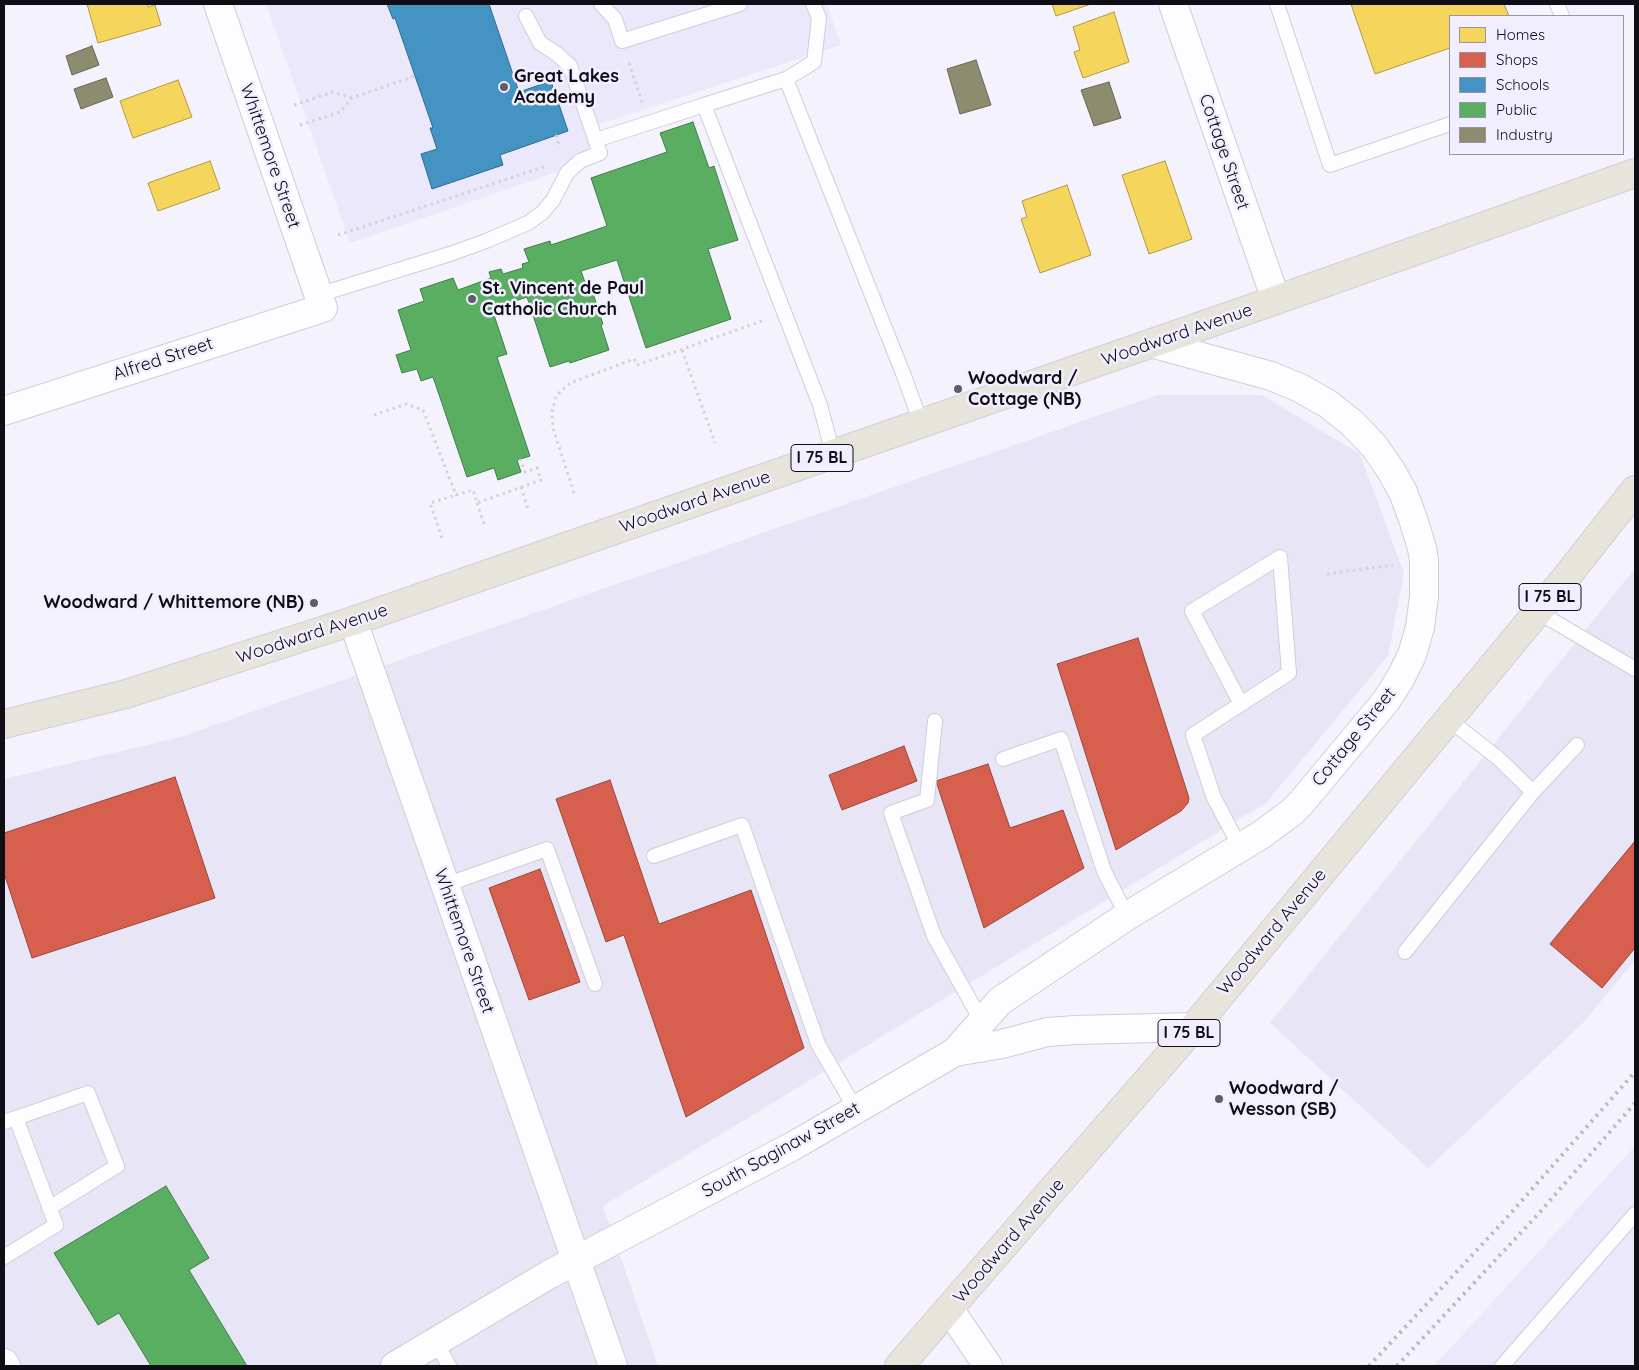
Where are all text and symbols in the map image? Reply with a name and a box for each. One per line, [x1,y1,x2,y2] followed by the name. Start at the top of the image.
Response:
[1449,15,1624,155] legend
[1496,25,1545,44] text: Homes
[1496,50,1538,69] text: Shops
[514,66,619,108] place label: Great Lakes Academy
[1496,75,1549,94] text: Schools
[235,81,305,231] street label: Whittemore Street
[498,81,510,93] marker: Great Lakes Academy
[1194,91,1254,213] street label: Cottage Street
[1496,100,1537,119] text: Public
[1496,125,1553,144] text: Industry
[482,278,644,320] place label: St. Vincent de Paul Catholic Church
[466,293,478,305] marker: St. Vincent de Paul Catholic Church
[1099,299,1255,371] street label: Woodward Avenue
[110,333,216,385] street label: Alfred Street
[968,368,1081,410] place label: Woodward / Cottage (NB)
[952,383,964,395] marker: Woodward / Cottage (NB)
[791,444,853,472] road number: I 75 BL
[617,466,773,538] street label: Woodward Avenue
[1519,584,1581,610] road number: I 75 BL
[44,592,304,614] place label: Woodward / Whittemore (NB)
[308,597,320,609] marker: Woodward / Whittemore (NB)
[233,599,391,669] street label: Woodward Avenue
[1308,683,1400,791] street label: Cottage Street
[1213,864,1331,1000] street label: Woodward Avenue
[429,866,499,1016] street label: Whittemore Street
[1158,1020,1220,1046] road number: I 75 BL
[1229,1078,1339,1120] place label: Woodward / Wesson (SB)
[1213,1093,1225,1105] marker: Woodward / Wesson (SB)
[698,1098,864,1202] street label: South Saginaw Street
[949,1174,1069,1308] street label: Woodward Avenue

